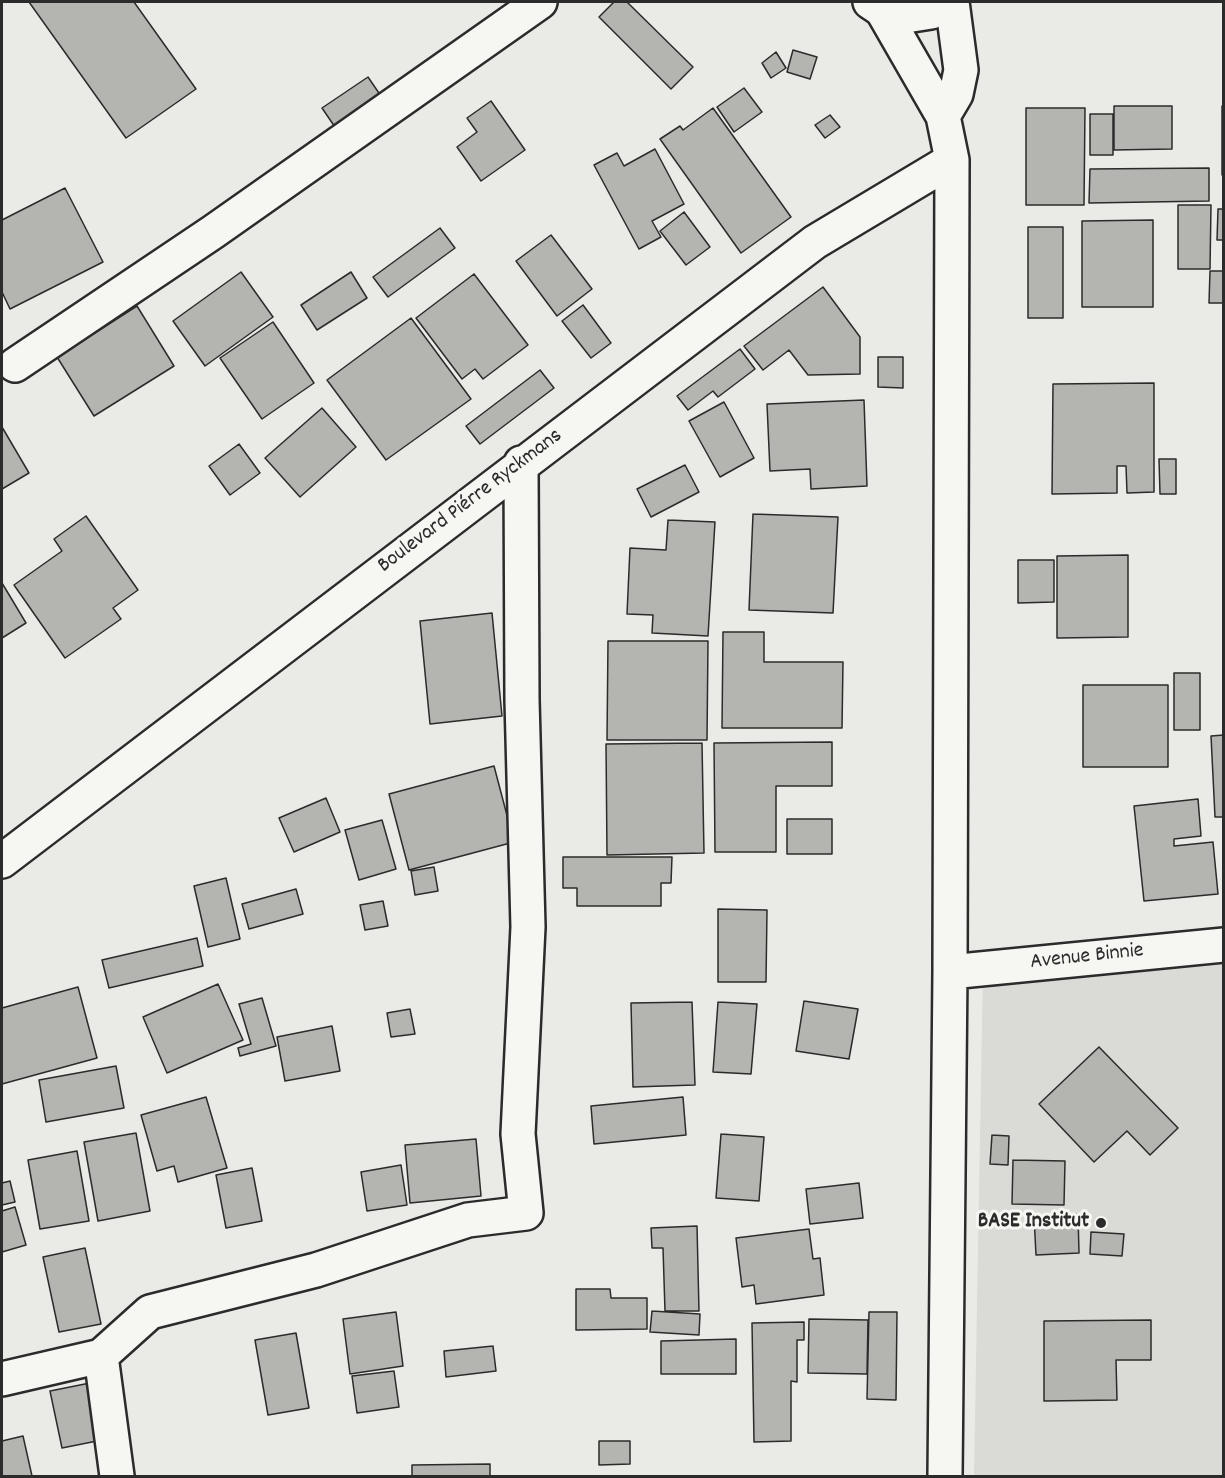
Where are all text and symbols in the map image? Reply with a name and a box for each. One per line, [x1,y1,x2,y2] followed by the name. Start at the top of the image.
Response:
[373,424,569,580] street label: Boulevard Piérre Ryckmans
[1029,939,1145,977] street label: Avenue Binnie
[978,1210,1089,1236] place label: BASE Institut
[1094,1216,1108,1230] marker: BASE Institut

